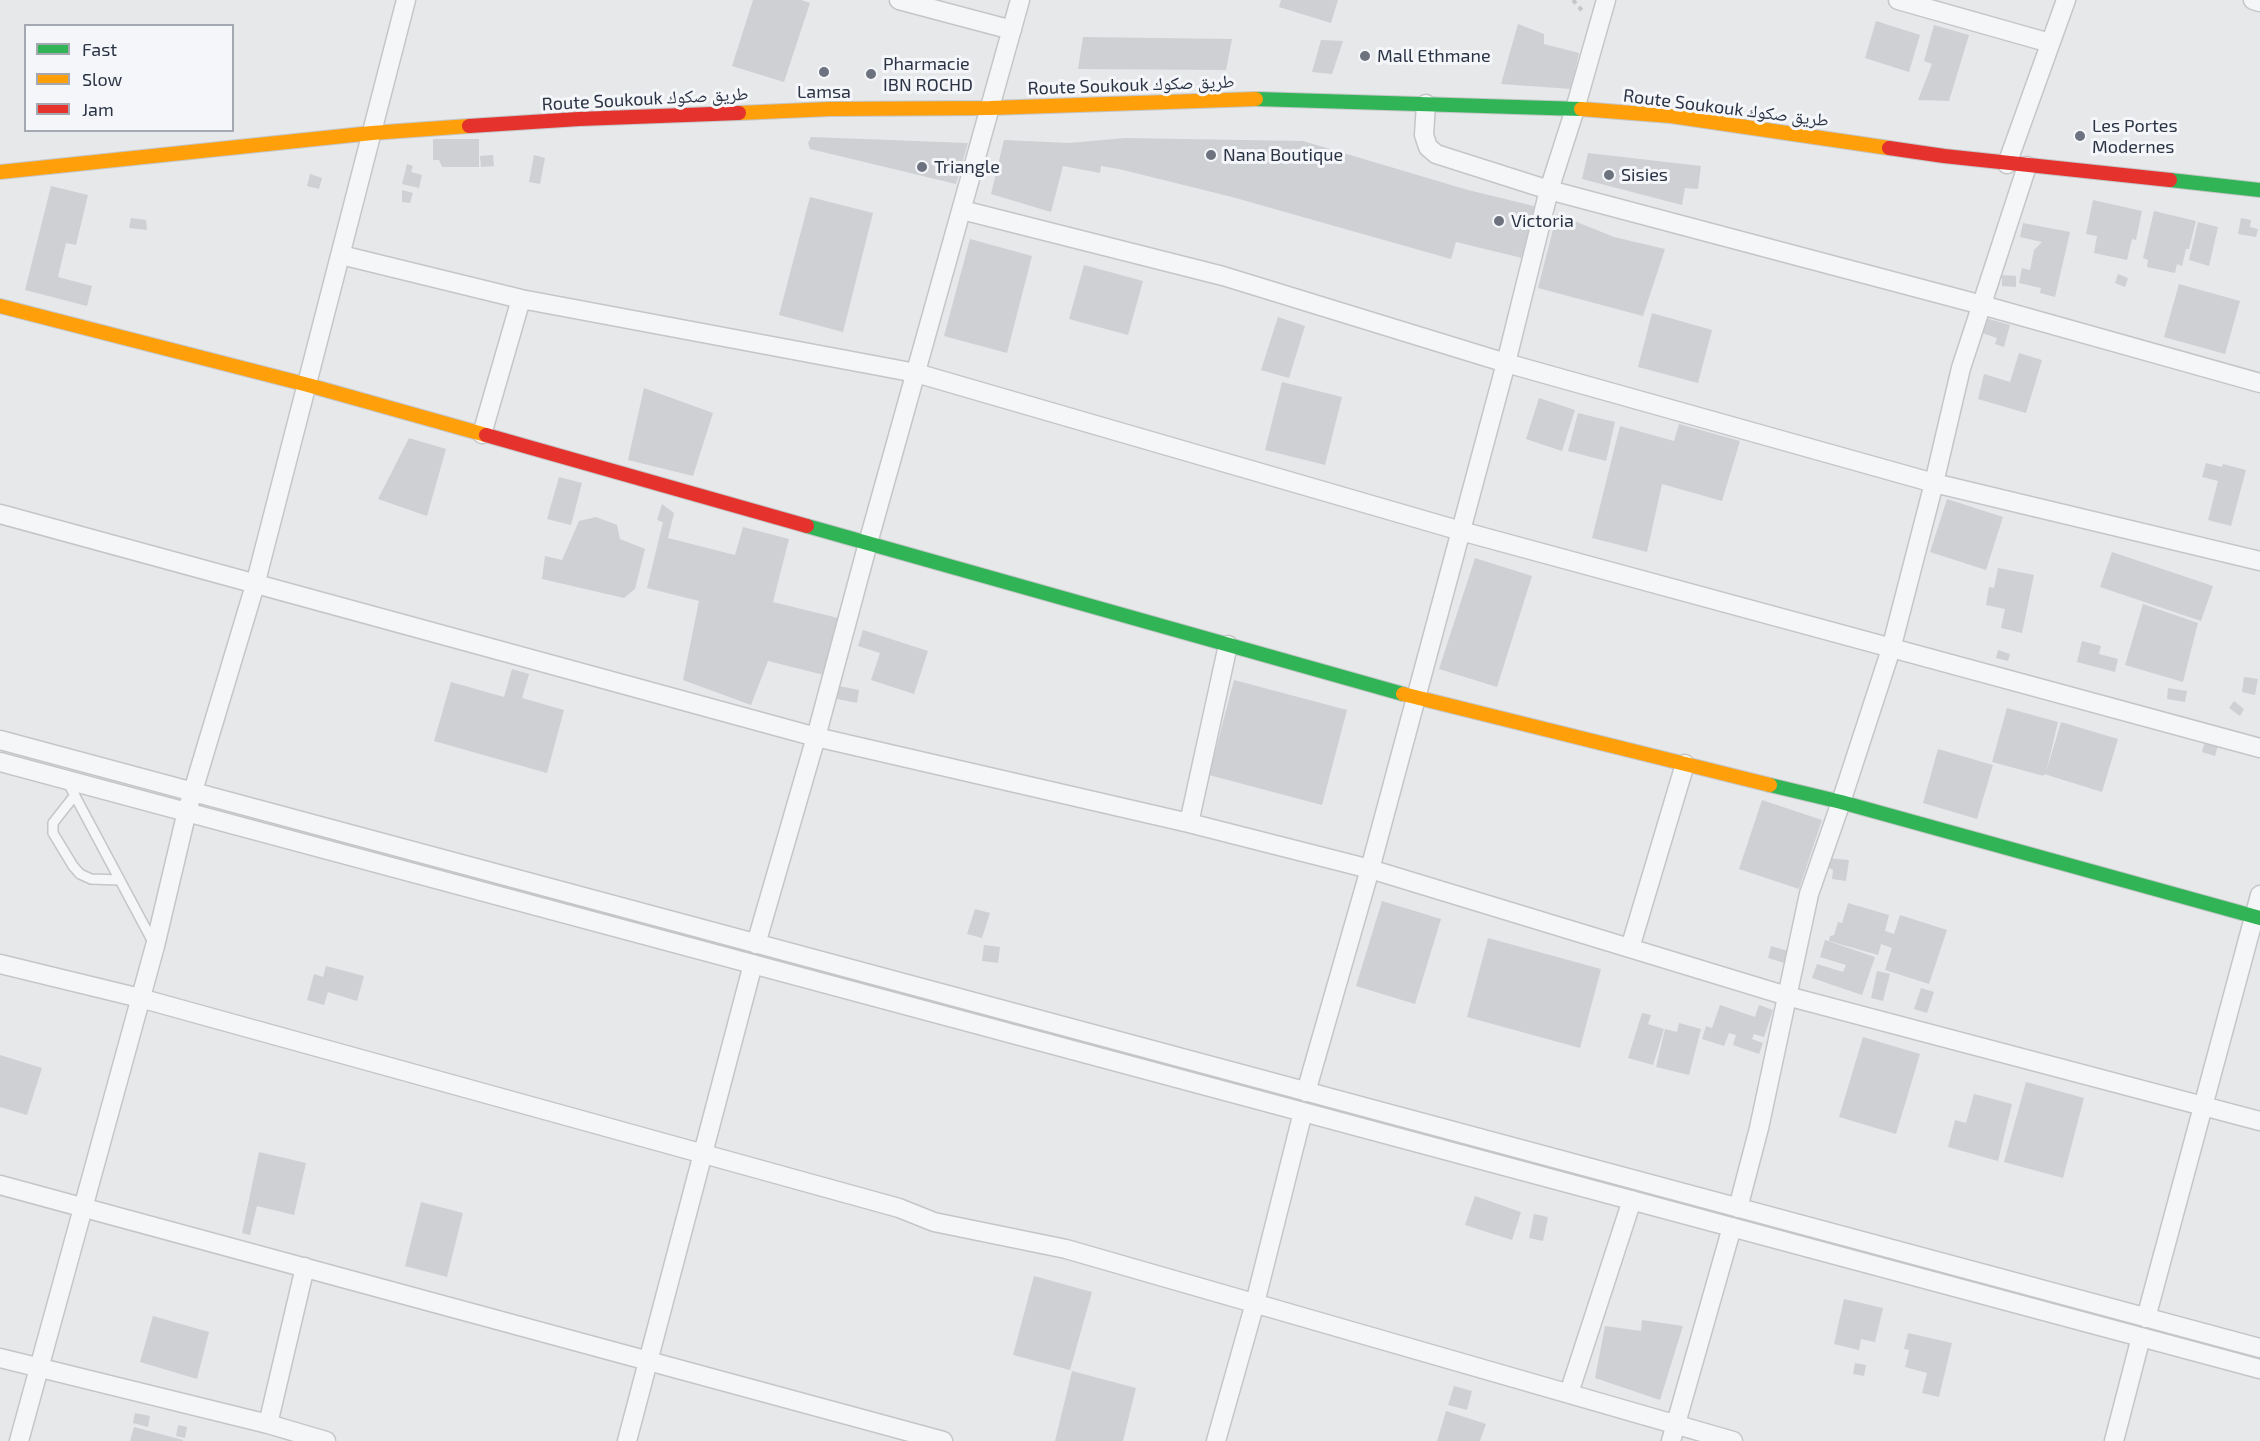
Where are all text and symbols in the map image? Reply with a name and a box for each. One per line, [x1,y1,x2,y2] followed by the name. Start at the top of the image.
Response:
[24,24,234,132] legend
[82,38,117,60] text: Fast
[1377,45,1491,67] place label: Mall Ethmane
[1358,49,1372,63] marker: Mall Ethmane
[883,53,973,96] place label: Pharmacie IBN ROCHD
[817,65,831,79] marker: Lamsa
[864,67,878,81] marker: Pharmacie IBN ROCHD
[82,68,122,90] text: Slow
[1027,71,1235,99] street label: Route Soukouk طريق صكوك
[797,81,851,103] place label: Lamsa
[541,83,749,115] street label: Route Soukouk طريق صكوك
[1622,85,1830,131] street label: Route Soukouk طريق صكوك
[82,98,114,120] text: Jam
[2092,115,2178,158] place label: Les Portes Modernes
[2073,129,2087,143] marker: Les Portes Modernes
[1223,144,1343,166] place label: Nana Boutique
[1204,148,1218,162] marker: Nana Boutique
[934,156,1000,178] place label: Triangle
[915,160,929,174] marker: Triangle
[1621,164,1668,186] place label: Sisies
[1602,168,1616,182] marker: Sisies
[1511,210,1574,232] place label: Victoria
[1492,214,1506,228] marker: Victoria

